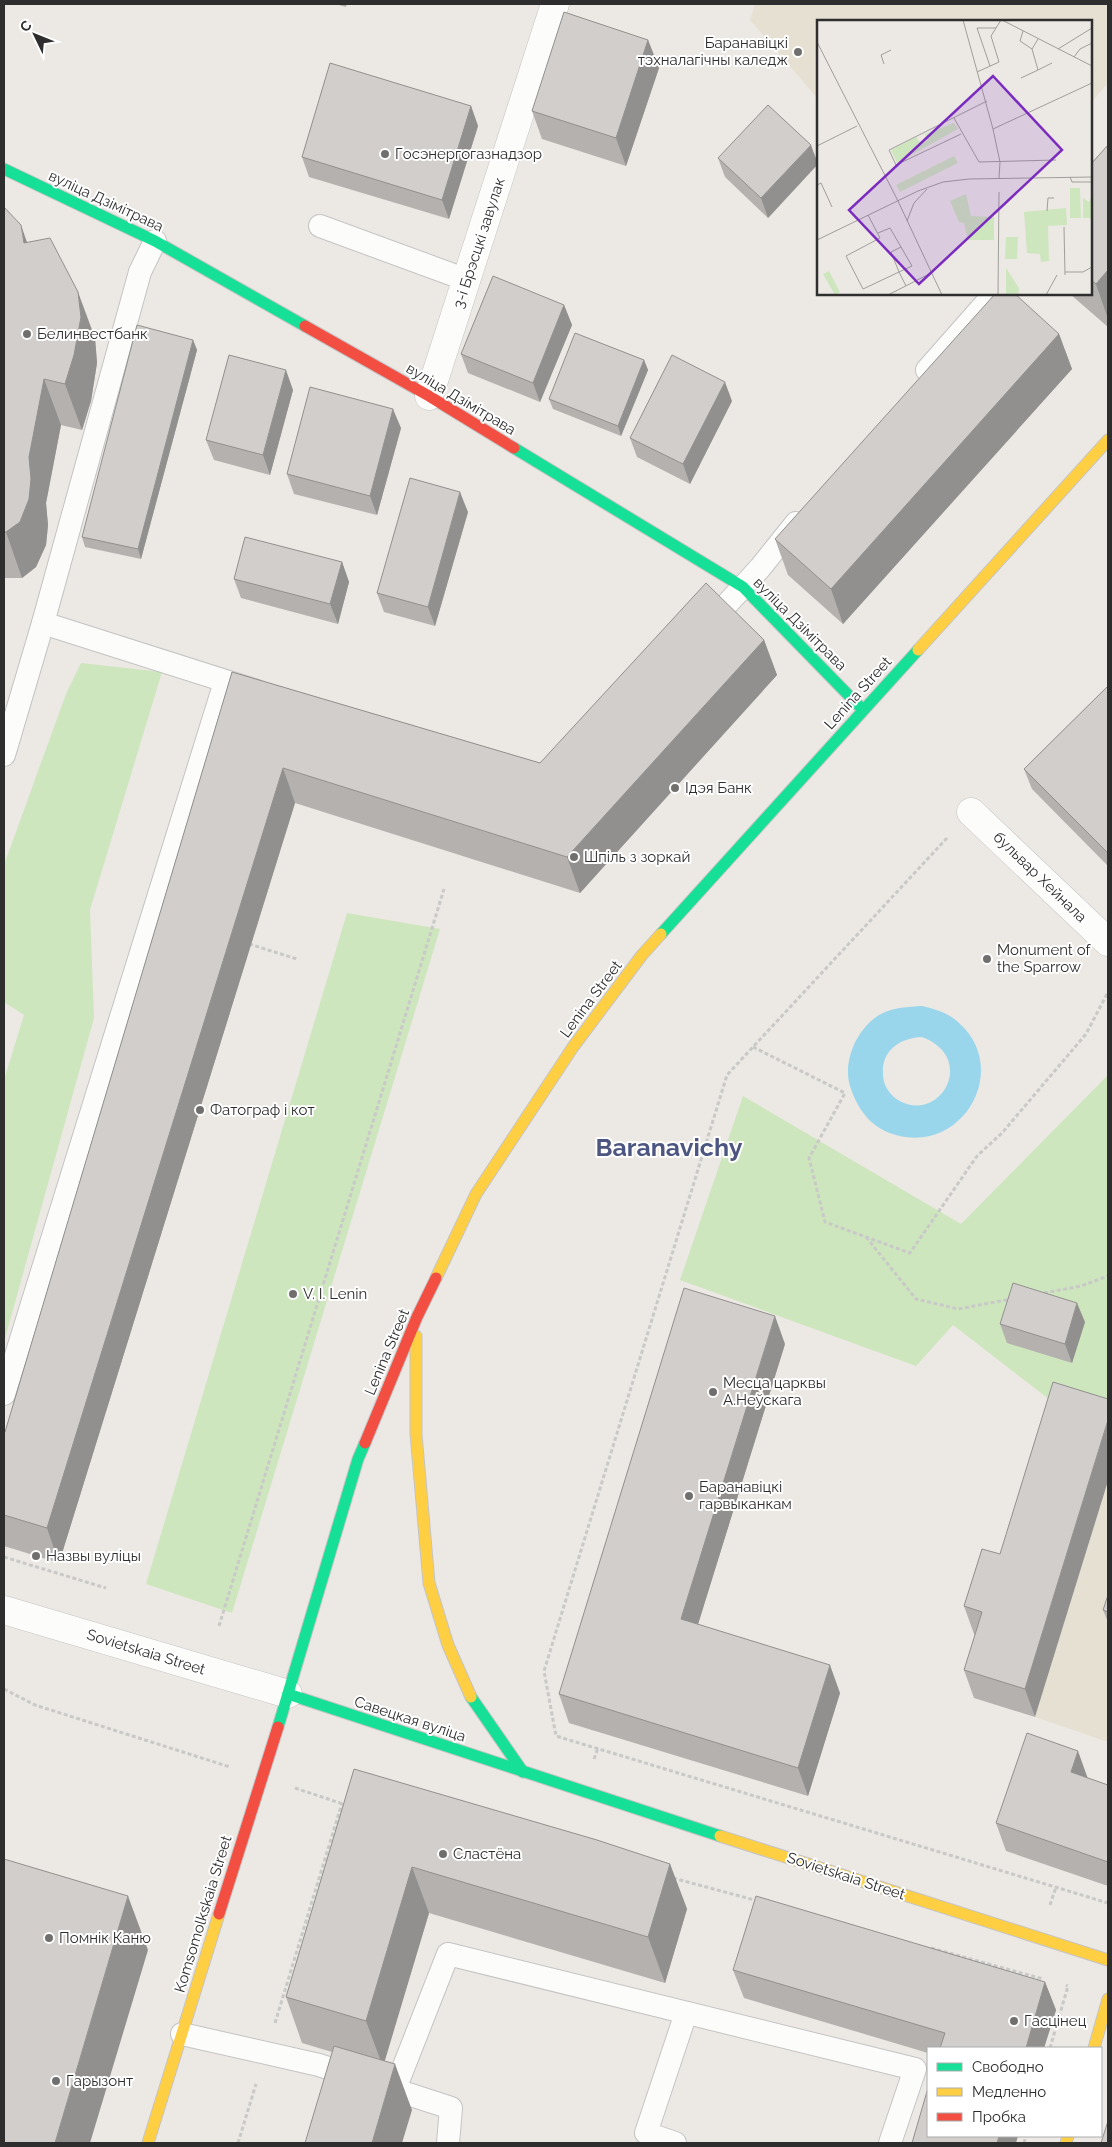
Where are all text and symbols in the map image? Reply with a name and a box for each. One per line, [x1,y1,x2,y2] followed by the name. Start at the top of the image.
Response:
[10,10,60,60] north arrow
[16,17,35,35] text: С
[817,20,1092,295] inset map
[638,34,788,69] place label: Баранавіцкі тэхналагічны каледж
[792,46,804,58] marker: Баранавіцкі тэхналагічны каледж
[395,145,542,163] place label: Госэнергогазнадзор
[379,148,391,160] marker: Госэнергогазнадзор
[46,167,166,235] street label: вуліца Дзімітрава
[449,175,509,311] street label: 3-і Брэсцкі завулак
[37,325,148,343] place label: Белинвестбанк
[21,328,33,340] marker: Белинвестбанк
[403,359,519,439] street label: вуліца Дзімітрава
[750,574,850,674] street label: вуліца Дзімітрава
[821,653,895,733] street label: Lenina Street
[685,779,752,797] place label: Ідэя Банк
[669,782,681,794] marker: Ідэя Банк
[990,828,1090,926] street label: бульвар Хейнала
[584,848,690,866] place label: Шпіль з зоркай
[568,851,580,863] marker: Шпіль з зоркай
[997,941,1092,976] place label: Monument of the Sparrow
[981,953,993,965] marker: Monument of the Sparrow
[556,957,626,1041] street label: Lenina Street
[210,1101,315,1119] place label: Фатограф і кот
[194,1104,206,1116] marker: Фатограф і кот
[595,1132,743,1162] district label: Baranavichy
[303,1285,367,1303] place label: V. I. Lenin
[287,1288,299,1300] marker: V. I. Lenin
[361,1306,413,1398] street label: Lenina Street
[723,1374,826,1409] place label: Месца царквы А.Неўскага
[707,1386,719,1398] marker: Месца царквы А.Неўскага
[699,1478,792,1513] place label: Баранавіцкі гарвыканкам
[683,1490,695,1502] marker: Баранавіцкі гарвыканкам
[46,1547,141,1565] place label: Назвы вуліцы
[30,1550,42,1562] marker: Назвы вуліцы
[85,1625,207,1679] street label: Sovietskaia Street
[352,1692,468,1746] street label: Савецкая вуліца
[171,1833,235,1995] street label: Komsomolkskaia Street
[453,1845,521,1863] place label: Сластёна
[437,1848,449,1860] marker: Сластёна
[785,1848,907,1904] street label: Sovietskaia Street
[59,1929,151,1947] place label: Помнік Каню
[43,1932,55,1944] marker: Помнік Каню
[1024,2012,1087,2030] place label: Гасцінец
[1008,2015,1020,2027] marker: Гасцінец
[927,2047,1102,2137] legend
[972,2058,1044,2076] text: Свободно
[66,2072,133,2090] place label: Гарызонт
[50,2075,62,2087] marker: Гарызонт
[972,2083,1046,2101] text: Медленно
[972,2108,1026,2126] text: Пробка

